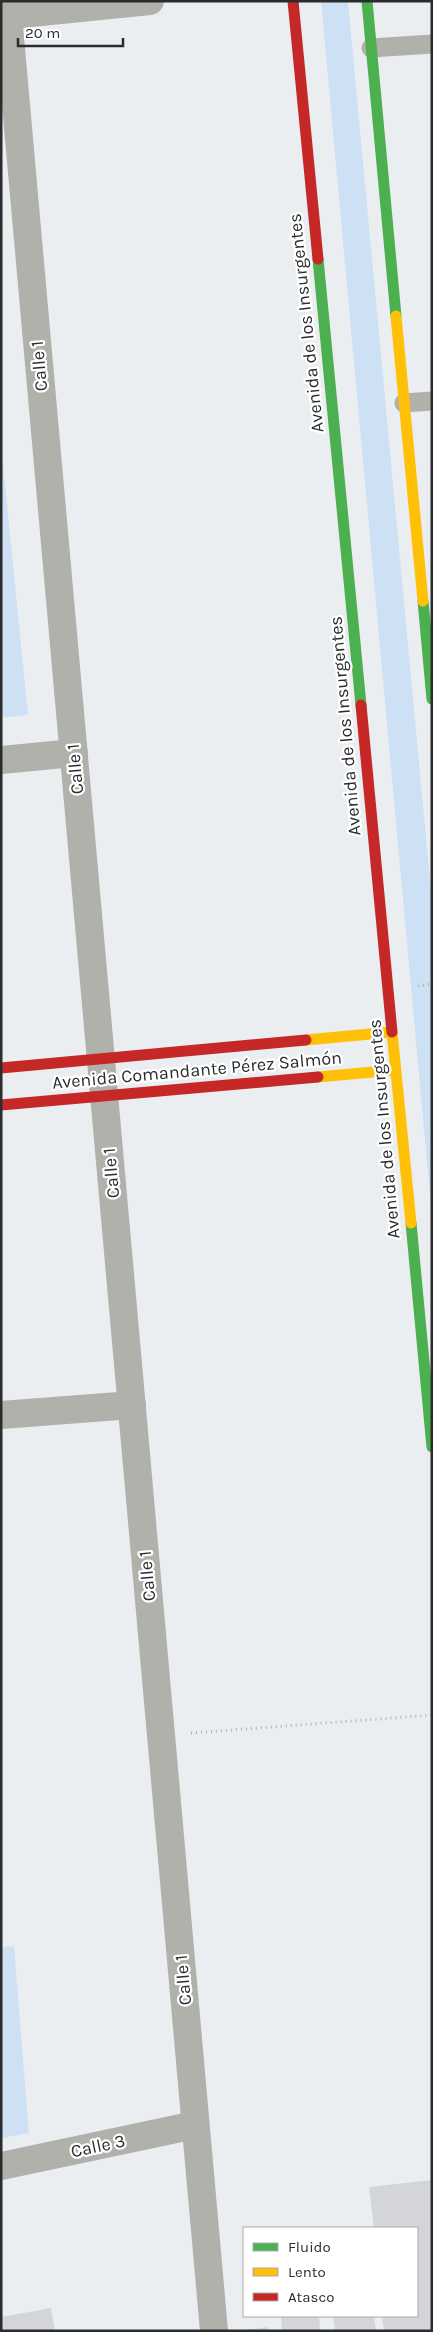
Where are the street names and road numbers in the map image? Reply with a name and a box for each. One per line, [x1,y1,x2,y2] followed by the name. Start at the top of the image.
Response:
[284,212,328,434] street label: Avenida de los Insurgentes
[26,340,52,392] street label: Calle 1
[324,615,366,837] street label: Avenida de los Insurgentes
[62,743,88,795] street label: Calle 1
[363,1018,405,1240] street label: Avenida de los Insurgentes
[51,1046,343,1094] street label: Avenida Comandante Pérez Salmón
[98,1147,124,1199] street label: Calle 1
[134,1550,160,1602] street label: Calle 1
[170,1954,196,2006] street label: Calle 1
[69,2130,127,2162] street label: Calle 3

